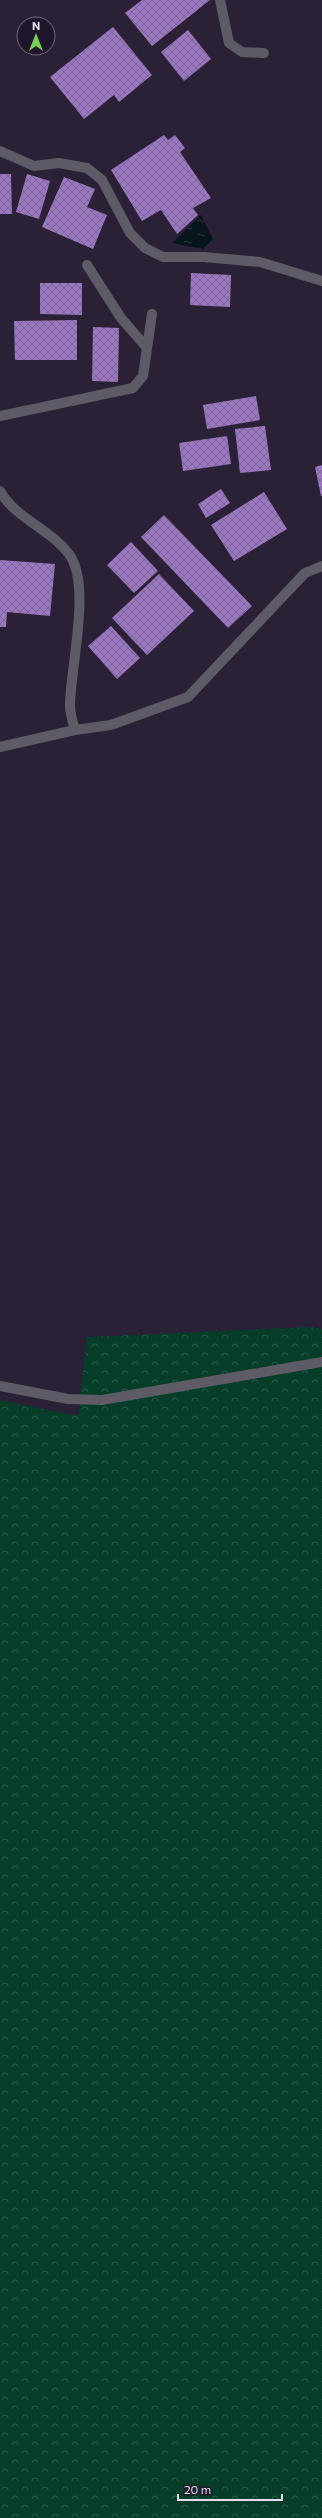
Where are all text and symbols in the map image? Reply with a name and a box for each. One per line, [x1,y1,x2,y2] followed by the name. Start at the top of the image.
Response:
[16,16,56,56] north arrow
[32,19,40,32] text: N
[178,2476,282,2502] scale bar
[184,2482,211,2496] text: 20 m

